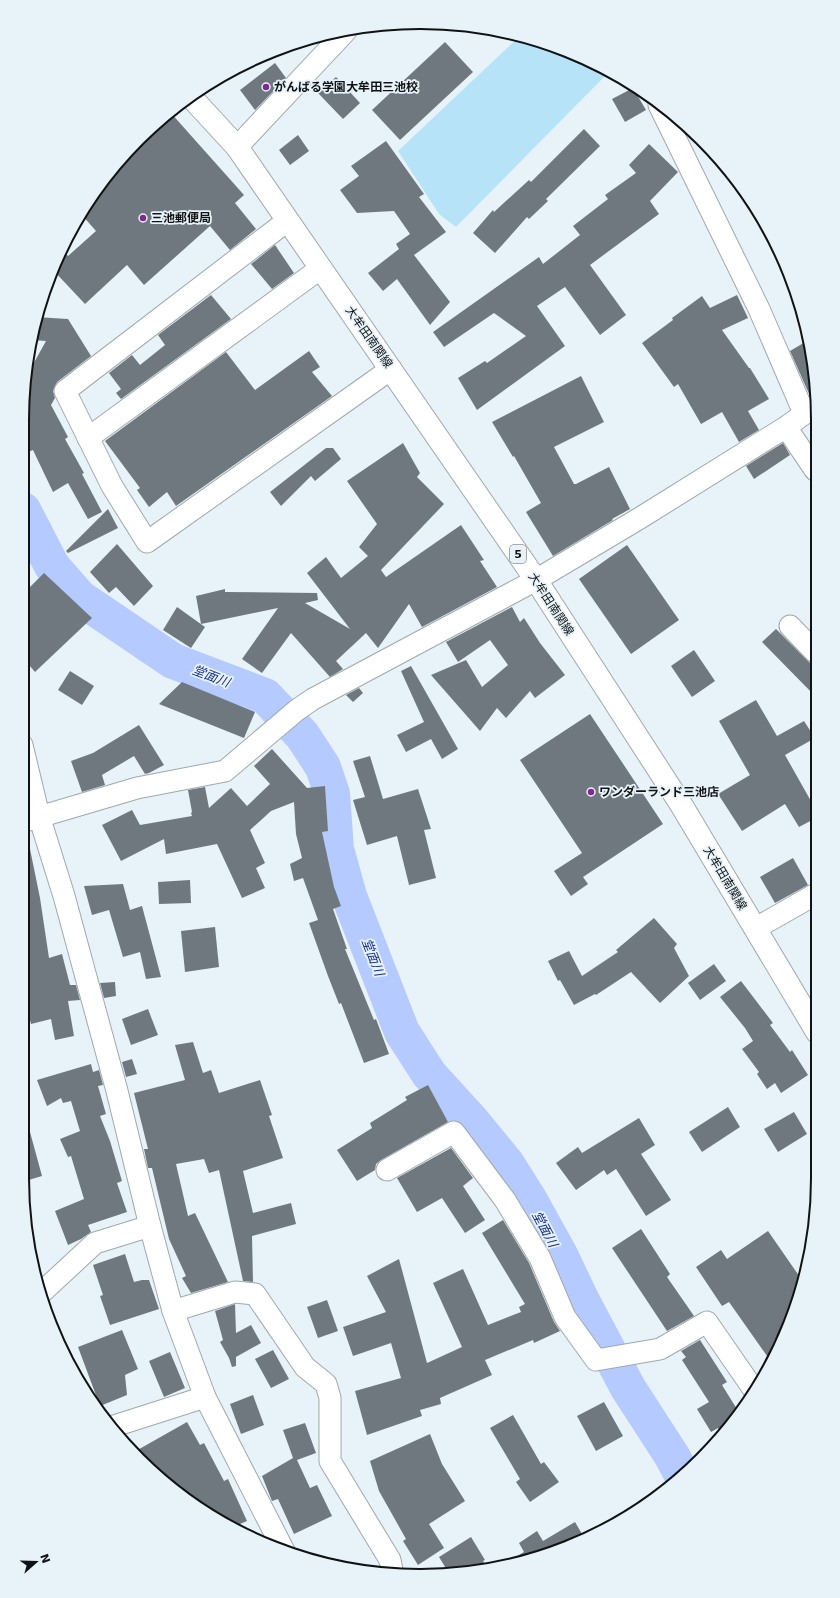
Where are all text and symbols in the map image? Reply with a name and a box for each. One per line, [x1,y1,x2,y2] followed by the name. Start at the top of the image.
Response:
[274,80,418,94] place label: がんばる学園大牟田三池校
[261,82,271,92] marker: がんばる学園大牟田三池校
[151,211,211,225] place label: 三池郵便局
[138,213,148,223] marker: 三池郵便局
[343,303,395,371] street label: 大牟田南関線
[510,545,526,563] road number: 5
[526,570,576,638] street label: 大牟田南関線
[190,662,234,691] water label: 堂面川
[599,785,719,799] place label: ワンダーランド三池店
[586,787,596,797] marker: ワンダーランド三池店
[700,844,750,912] street label: 大牟田南関線
[359,936,388,980] water label: 堂面川
[529,1208,562,1251] water label: 堂面川
[16,1542,56,1582] north arrow
[37,1552,53,1565] text: N

